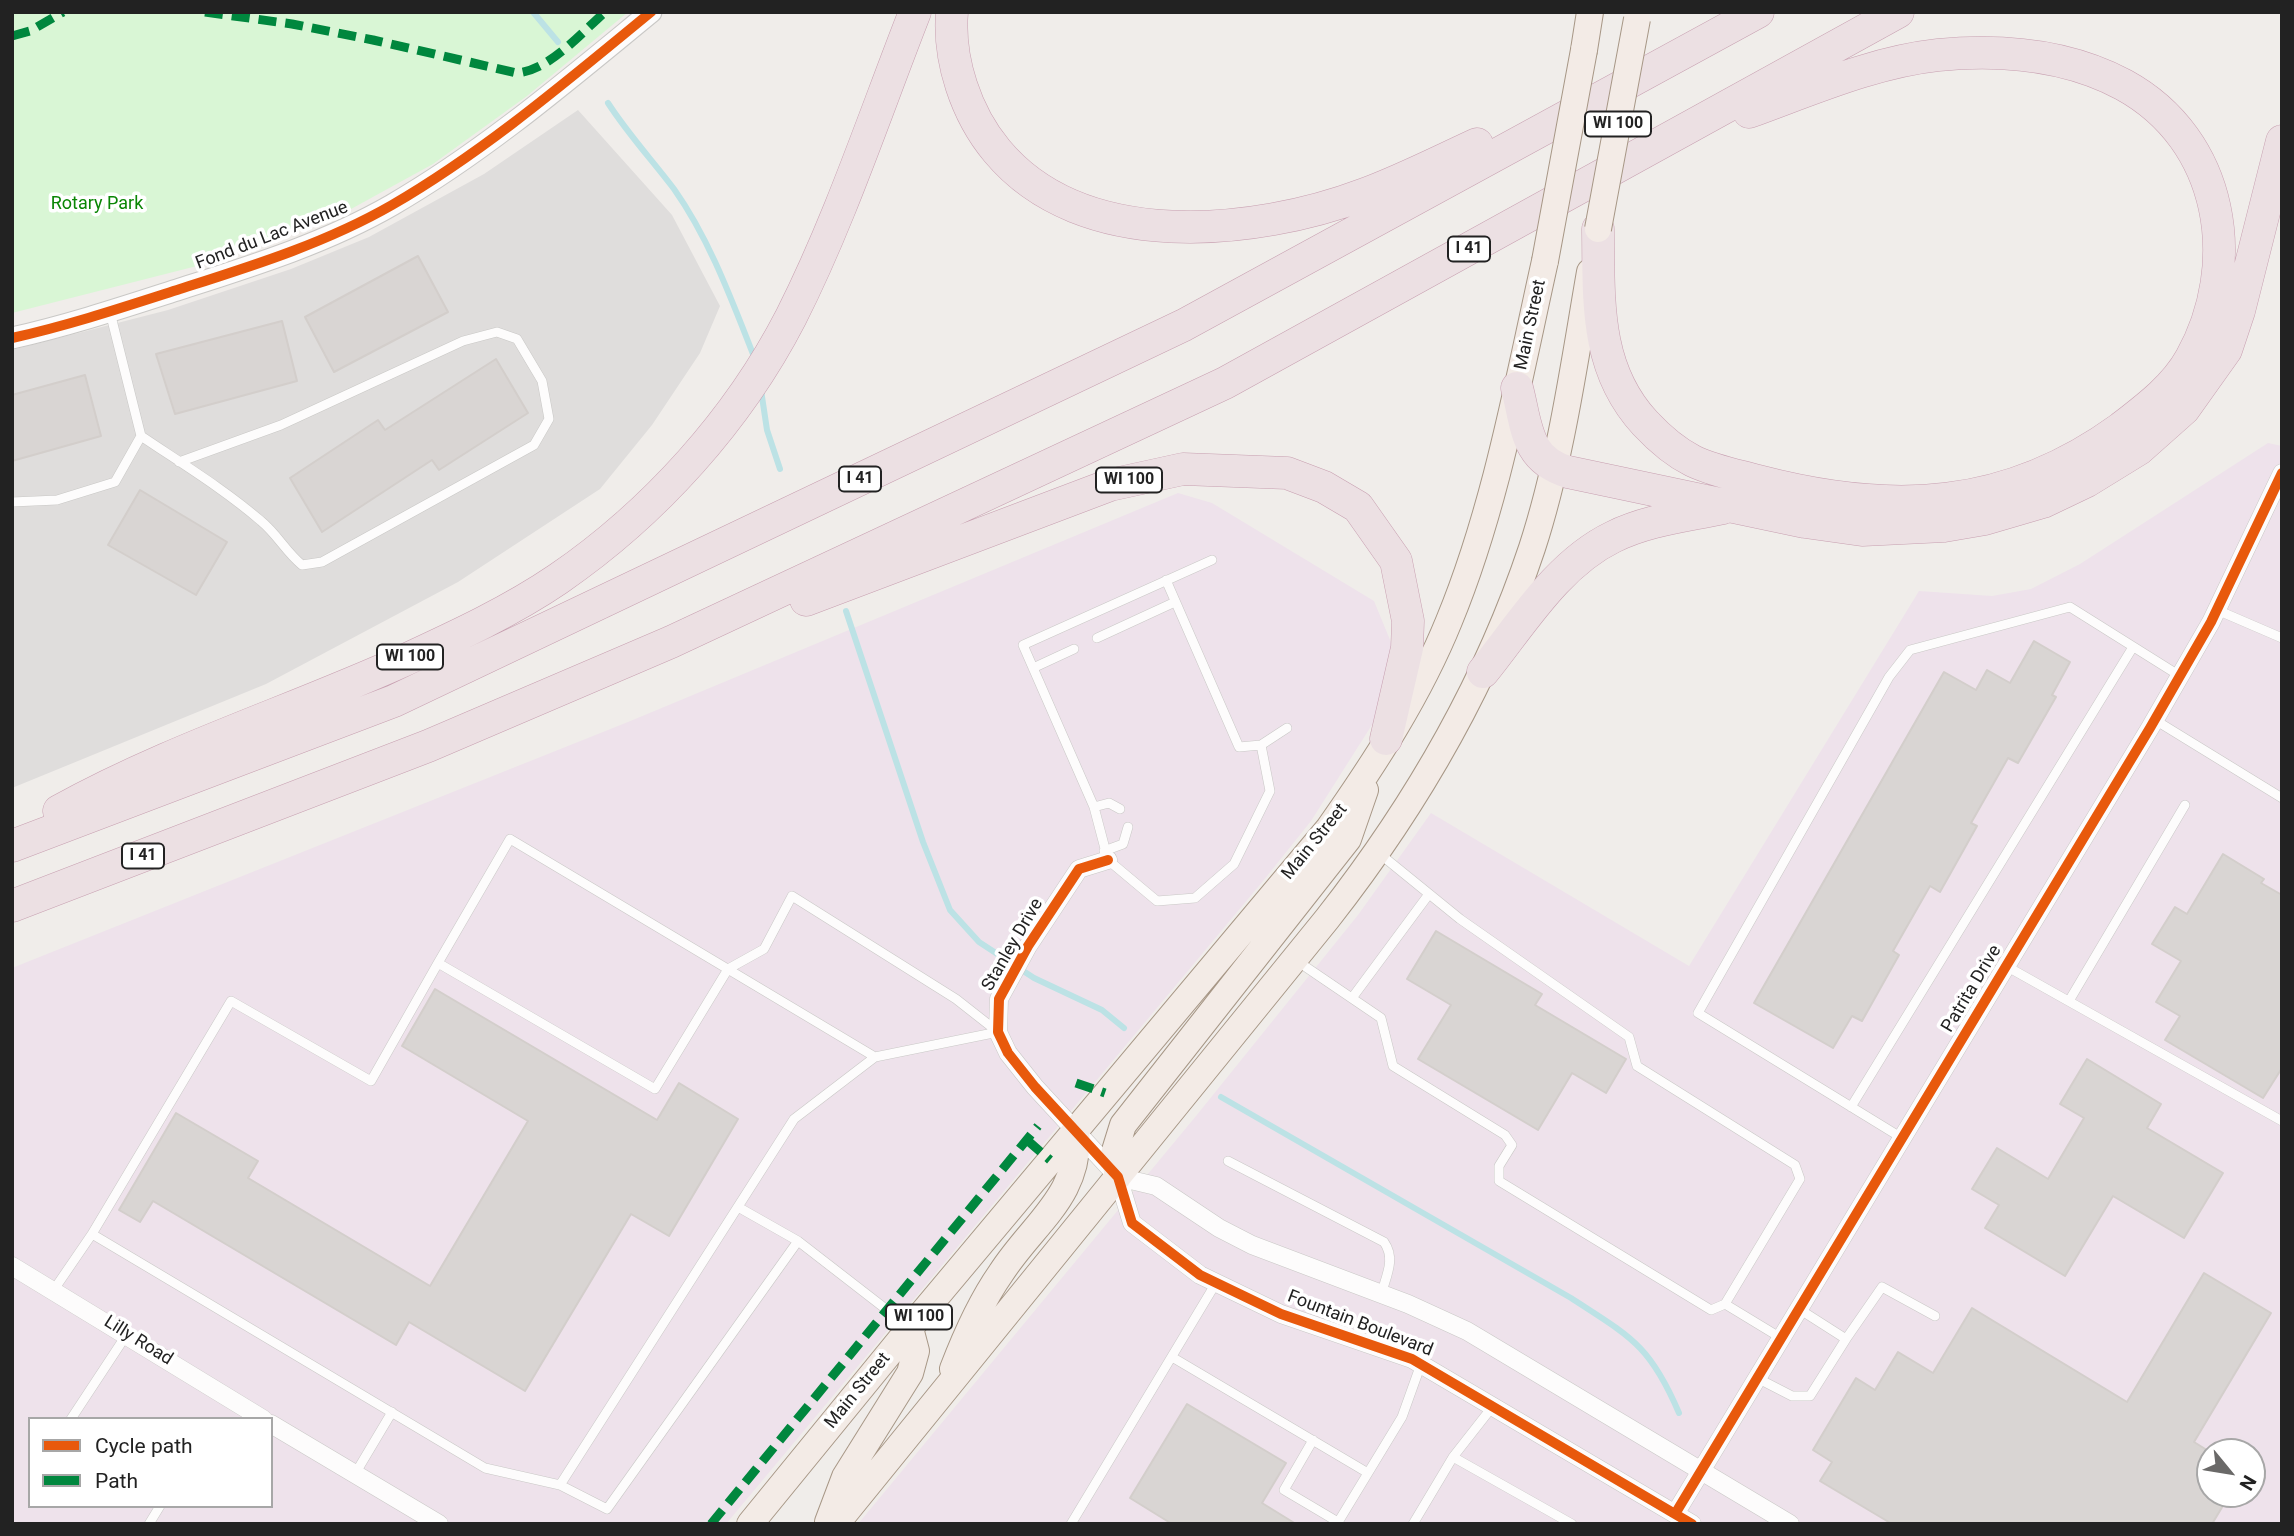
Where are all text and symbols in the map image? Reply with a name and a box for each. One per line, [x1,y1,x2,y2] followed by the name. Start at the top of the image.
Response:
[1585,112,1651,136] road number: WI 100
[51,193,143,215] park label: Rotary Park
[193,197,351,275] street label: Fond du Lac Avenue
[1448,236,1490,262] road number: I 41
[1511,278,1551,372] street label: Main Street
[839,466,881,492] road number: I 41
[1096,467,1162,492] road number: WI 100
[377,644,443,670] road number: WI 100
[1278,800,1352,884] street label: Main Street
[122,844,164,869] road number: I 41
[978,895,1048,995] street label: Stanley Drive
[1938,941,2006,1037] street label: Patrita Drive
[1284,1286,1436,1362] street label: Fountain Boulevard
[886,1304,952,1330] road number: WI 100
[100,1311,176,1371] street label: Lilly Road
[821,1349,895,1433] street label: Main Street
[28,1417,273,1508] legend
[95,1434,193,1458] text: Cycle path
[2196,1438,2266,1508] north arrow
[95,1469,138,1493] text: Path
[2235,1471,2261,1494] text: N

